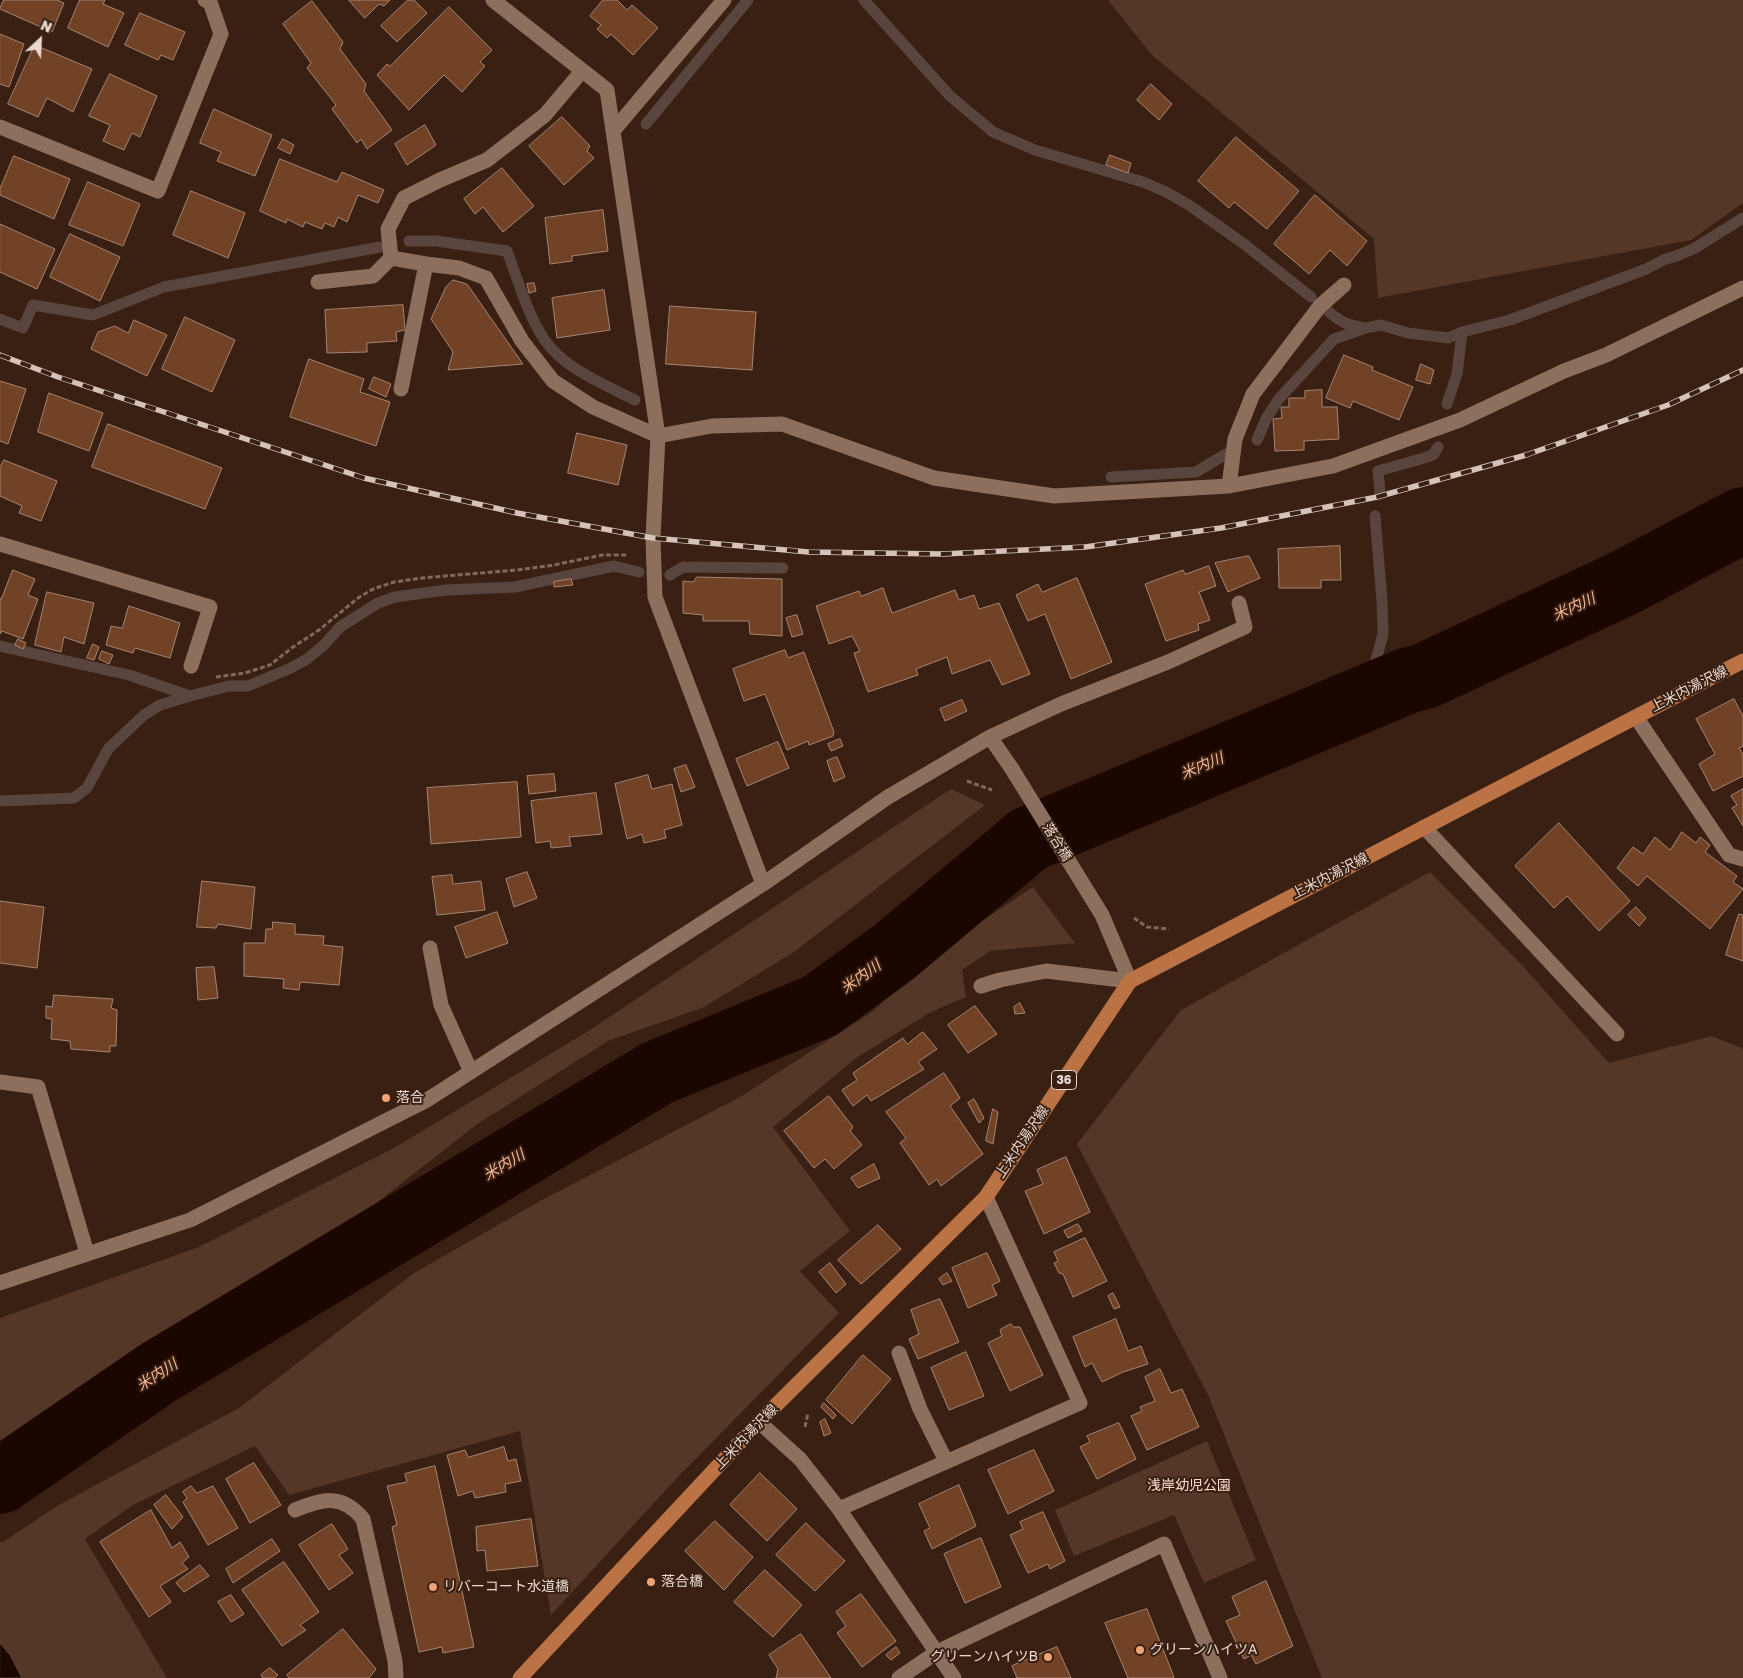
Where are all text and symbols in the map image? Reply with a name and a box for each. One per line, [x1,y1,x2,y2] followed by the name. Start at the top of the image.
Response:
[15,15,65,65] north arrow
[38,16,55,36] text: N
[1550,589,1598,625] water label: 米内川
[1648,662,1730,716] street label: 上米内湯沢線
[1178,749,1226,783] water label: 米内川
[1039,820,1075,864] street label: 落合橋
[1289,849,1371,903] street label: 上米内湯沢線
[838,956,884,998] water label: 米内川
[1052,1070,1076,1090] road number: 36
[396,1090,424,1106] place label: 落合
[380,1092,392,1104] marker: 落合
[992,1102,1052,1182] street label: 上米内湯沢線
[480,1146,528,1184] water label: 米内川
[133,1355,181,1395] water label: 米内川
[711,1401,781,1473] street label: 上米内湯沢線
[1147,1478,1231,1494] park label: 浅岸幼児公園
[661,1574,703,1590] place label: 落合橋
[645,1576,657,1588] marker: 落合橋
[443,1579,569,1595] place label: リバーコート水道橋
[427,1581,439,1593] marker: リバーコート水道橋
[1150,1642,1257,1658] place label: グリーンハイツA
[1134,1644,1146,1656] marker: グリーンハイツA
[931,1649,1038,1665] place label: グリーンハイツB
[1042,1651,1054,1663] marker: グリーンハイツB

